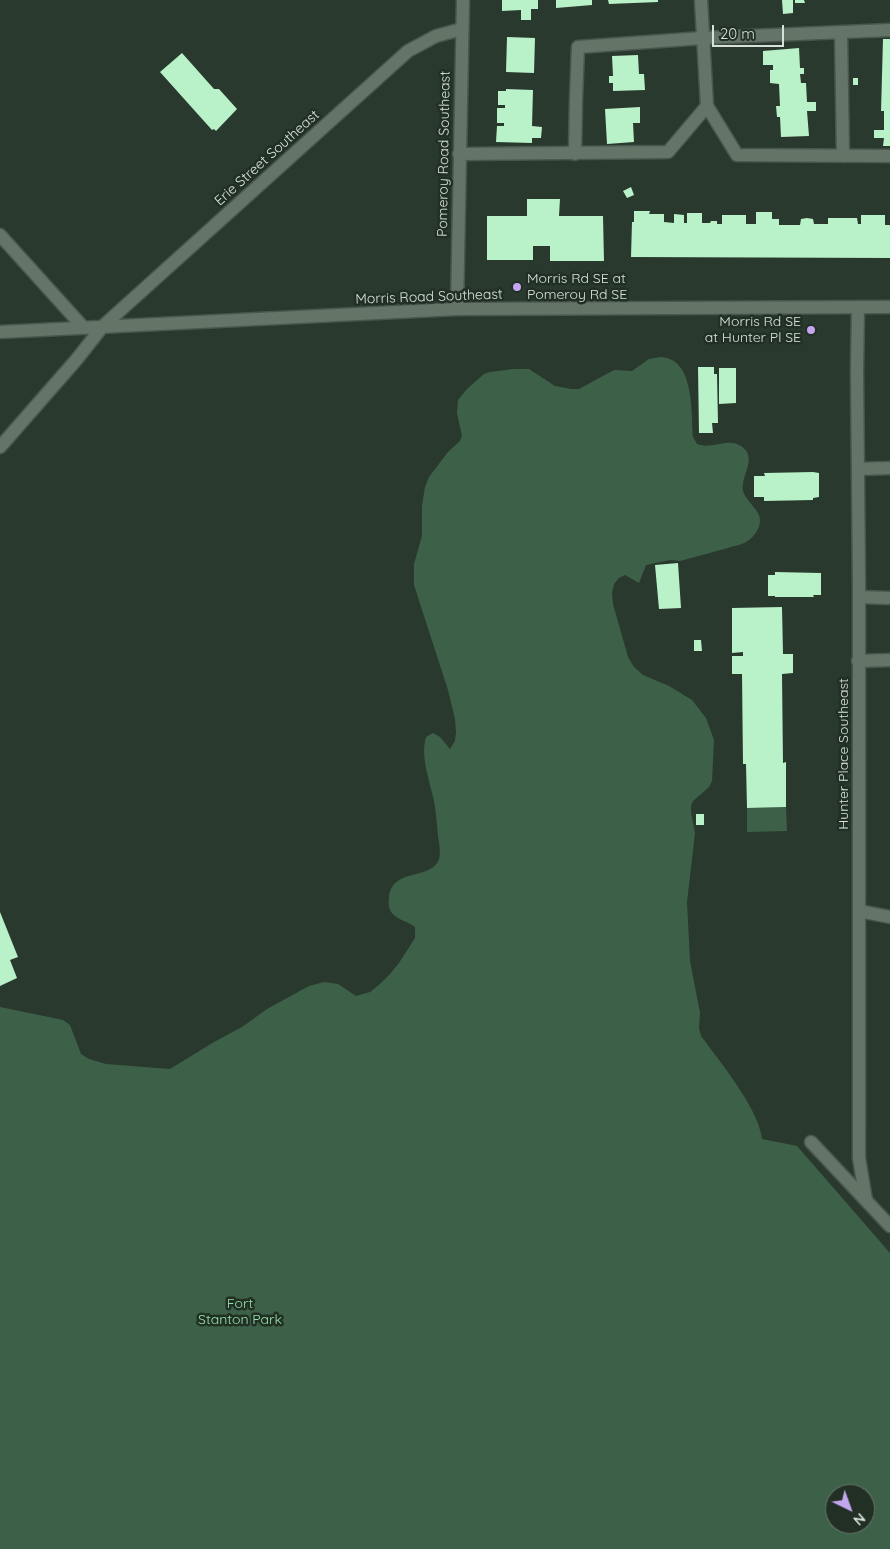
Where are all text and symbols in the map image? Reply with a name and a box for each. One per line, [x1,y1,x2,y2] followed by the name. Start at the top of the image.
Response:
[715,15,788,47] scale bar
[720,24,755,43] text: 20 m
[434,71,454,237] street label: Pomeroy Road Southeast
[211,107,323,209] street label: Erie Street Southeast
[527,271,627,304] place label: Morris Rd SE at Pomeroy Rd SE
[511,281,523,293] marker: Morris Rd SE at Pomeroy Rd SE
[355,286,503,308] street label: Morris Road Southeast
[705,314,801,347] place label: Morris Rd SE at Hunter Pl SE
[805,324,817,336] marker: Morris Rd SE at Hunter Pl SE
[836,678,852,830] street label: Hunter Place Southeast
[198,1296,282,1328] park label: Fort Stanton Park
[825,1484,875,1534] north arrow
[850,1509,869,1530] text: N

